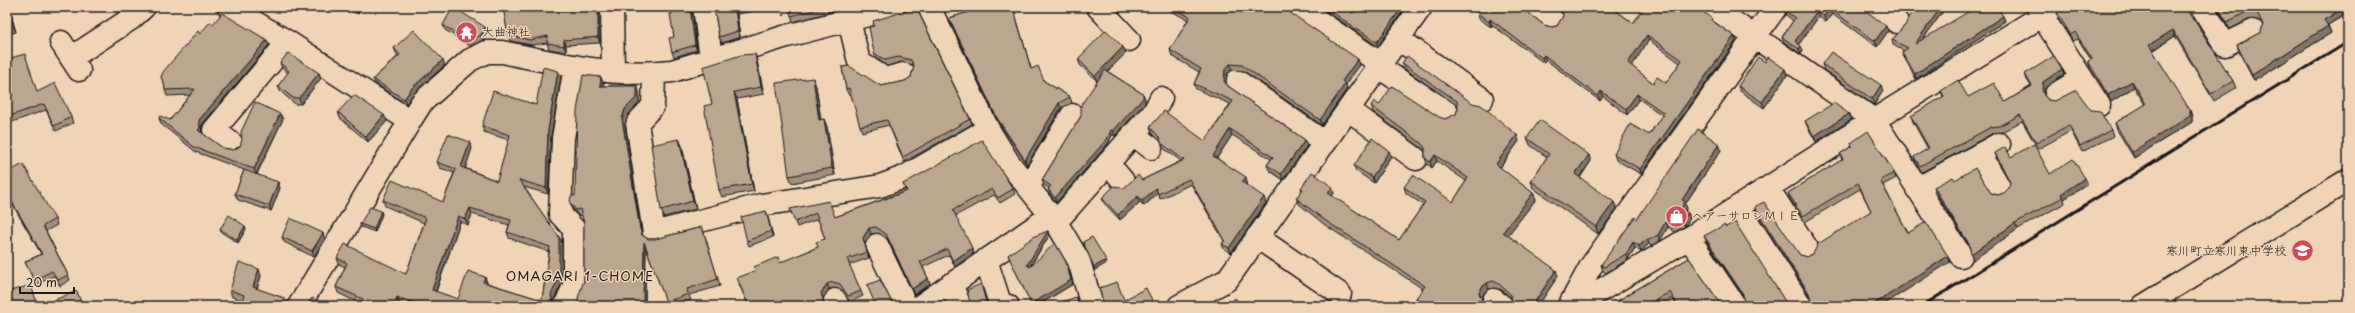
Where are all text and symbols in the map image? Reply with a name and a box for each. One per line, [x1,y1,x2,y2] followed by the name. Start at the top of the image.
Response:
[453,19,479,45] temple icon: 大曲神社
[482,22,530,40] place label: 大曲神社
[1664,203,1690,229] shop icon: ヘアーサロンＭＩＥ
[1692,206,1800,224] place label: ヘアーサロンＭＩＥ
[2289,238,2315,264] school or university icon: 寒川町立寒川東中学校
[2166,241,2286,259] place label: 寒川町立寒川東中学校
[506,266,654,285] district label: OMAGARI 1-CHOME
[20,269,74,295] scale bar
[26,273,57,291] text: 20 m

